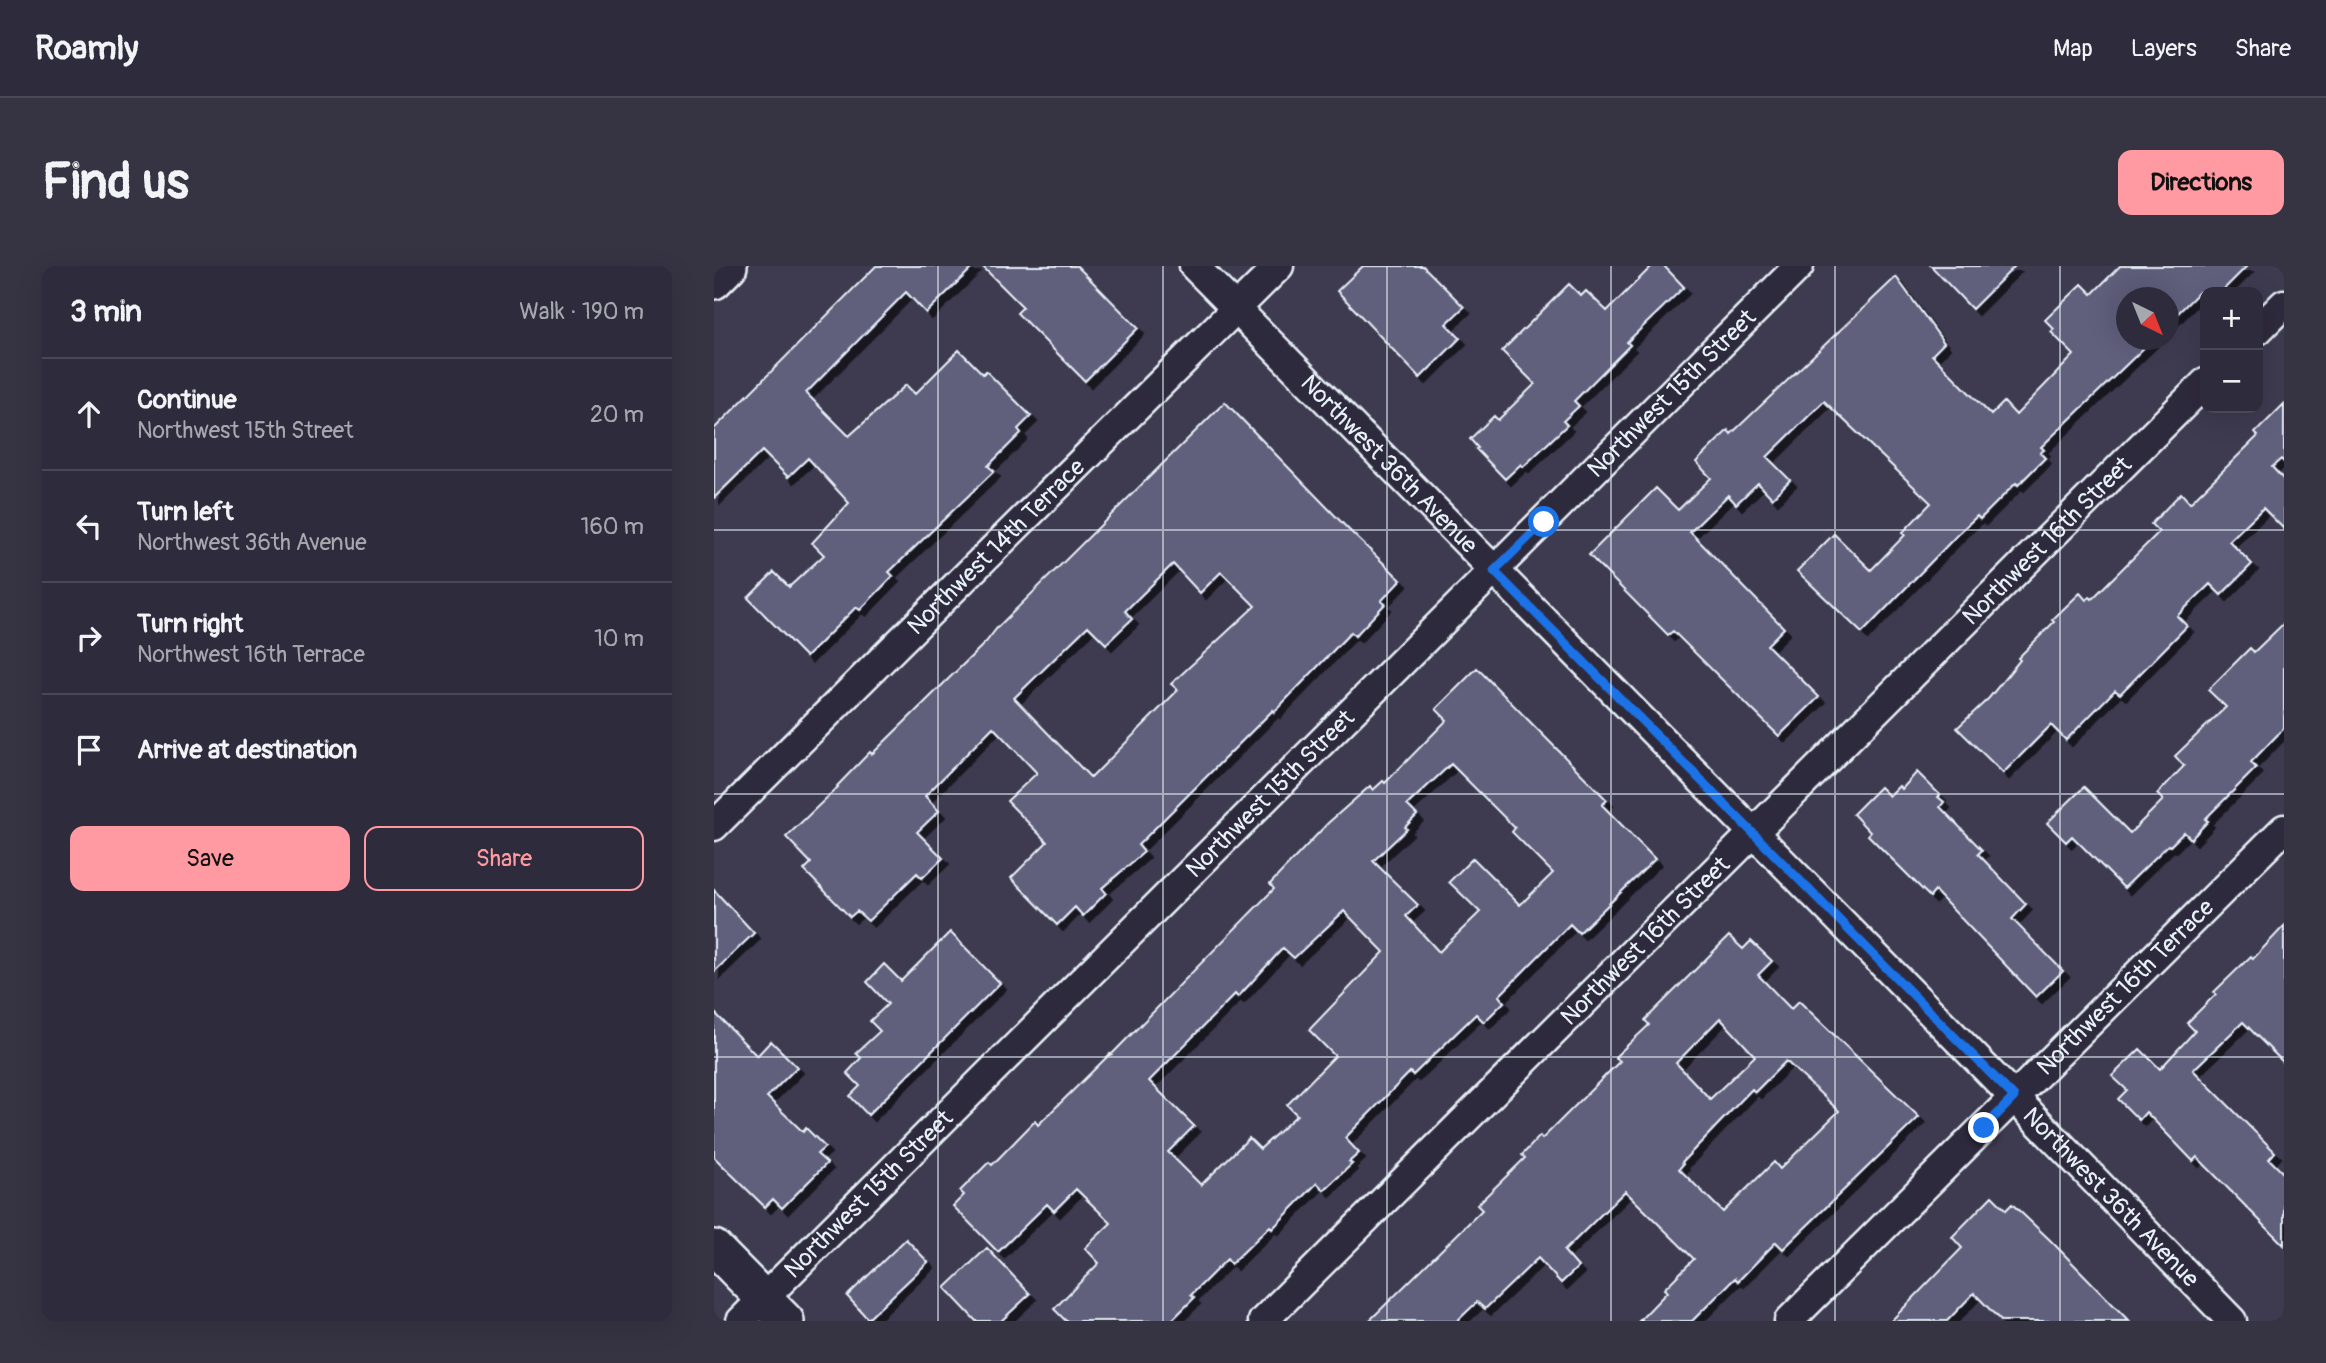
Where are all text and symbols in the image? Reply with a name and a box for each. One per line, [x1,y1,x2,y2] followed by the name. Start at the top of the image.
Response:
[35,28,138,69] text: Roamly
[2053,34,2093,63] text: Map
[2131,34,2197,63] text: Layers
[2235,34,2291,63] text: Share
[2118,150,2284,215] button: Directions
[42,152,189,213] text: Find us
[2116,287,2179,350] north arrow
[2200,287,2263,413] map controls
[2200,287,2263,350] button: +
[70,293,142,330] text: 3 min
[519,297,644,326] text: Walk · 190 m
[1582,303,1762,484] street label: Northwest 15th Street
[2200,350,2263,413] button: −
[1294,369,1484,560] street label: Northwest 36th Avenue
[137,384,237,416] text: Continue
[70,395,108,433] icon: ahead
[590,400,644,429] text: 20 m
[137,416,353,445] text: Northwest 15th Street
[1956,450,2138,631] street label: Northwest 16th Street
[902,453,1091,641] street label: Northwest 14th Terrace
[137,496,233,528] text: Turn left
[1528,506,1559,537] route start
[70,507,108,545] icon: left
[580,512,644,541] text: 160 m
[137,528,367,557] text: Northwest 36th Avenue
[137,608,243,640] text: Turn right
[70,619,108,657] icon: right
[594,624,644,653] text: 10 m
[137,640,365,669] text: Northwest 16th Terrace
[1180,704,1361,884] street label: Northwest 15th Street
[70,731,108,769] icon: arrive
[137,734,357,766] text: Arrive at destination
[70,826,350,891] button: Save
[364,826,644,891] button: Share
[1555,850,1736,1031] street label: Northwest 16th Street
[2031,893,2220,1081] street label: Northwest 16th Terrace
[2017,1101,2205,1294] street label: Northwest 36th Avenue
[779,1104,959,1284] street label: Northwest 15th Street
[1968,1112,1999,1143] route end

